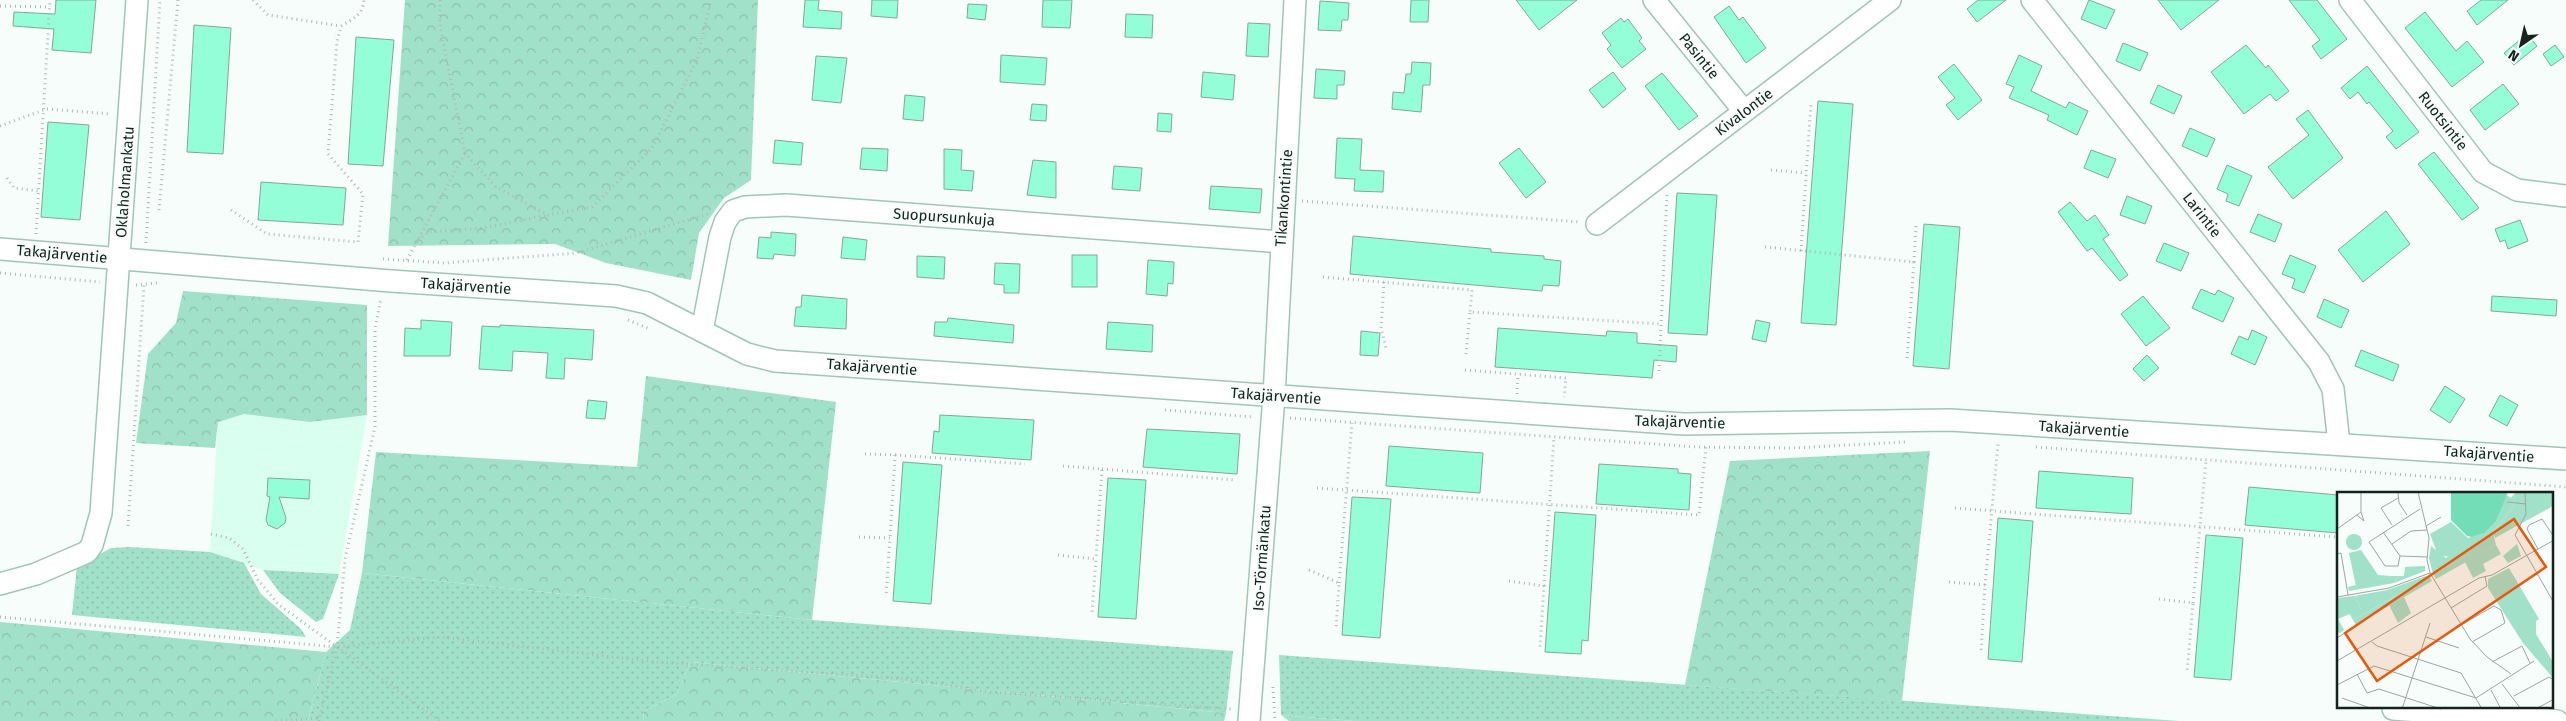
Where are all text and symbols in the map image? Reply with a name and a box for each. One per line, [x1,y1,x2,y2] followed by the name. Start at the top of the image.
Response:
[2496,20,2546,70] north arrow
[1675,29,1723,83] street label: Pasintie
[2505,46,2523,65] text: N
[1711,84,1777,140] street label: Kivalontie
[2414,88,2472,154] street label: Ruotsintie
[112,125,138,239] street label: Oklaholmankatu
[1272,149,1296,247] street label: Tikankontintie
[2179,189,2225,241] street label: Larintie
[892,204,996,230] street label: Suopursunkuja
[16,241,108,267] street label: Takajärventie
[420,274,512,298] street label: Takajärventie
[826,355,918,379] street label: Takajärventie
[1230,384,1322,408] street label: Takajärventie
[1634,411,1726,433] street label: Takajärventie
[2038,417,2130,441] street label: Takajärventie
[2443,442,2535,466] street label: Takajärventie
[2337,492,2554,708] inset map
[1249,504,1275,612] street label: Iso-Törmänkatu

